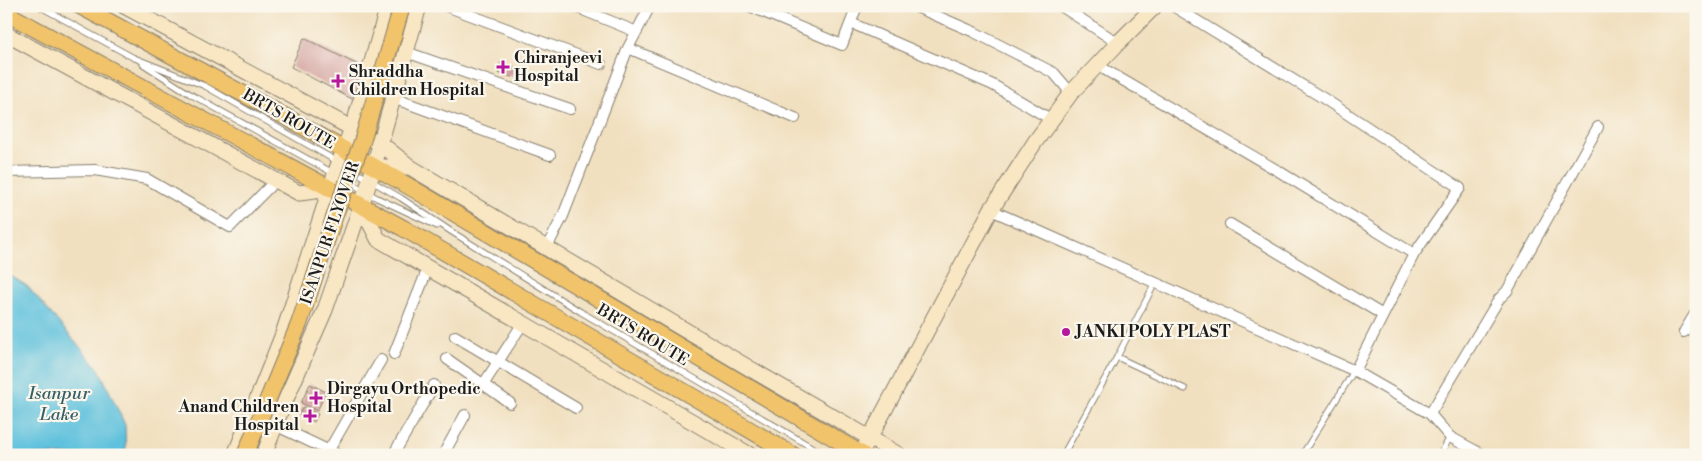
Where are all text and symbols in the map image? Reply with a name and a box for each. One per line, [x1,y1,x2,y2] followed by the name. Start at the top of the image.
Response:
[514,48,602,86] place label: Chiranjeevi Hospital
[496,60,510,74] marker: Chiranjeevi Hospital
[349,62,485,100] place label: Shraddha Children Hospital
[331,74,345,88] marker: Shraddha Children Hospital
[238,84,339,154] street label: BRTS ROUTE
[296,158,364,307] street label: ISANPUR FLYOVER
[593,299,693,370] street label: BRTS ROUTE
[1074,322,1231,342] place label: JANKI POLY PLAST
[1060,326,1072,338] marker: JANKI POLY PLAST
[327,379,480,417] place label: Dirgayu Orthopedic Hospital
[27,382,90,426] water label: Isanpur Lake
[309,391,323,405] marker: Dirgayu Orthopedic Hospital
[177,397,300,435] place label: Anand Children Hospital
[303,409,317,423] marker: Anand Children Hospital

